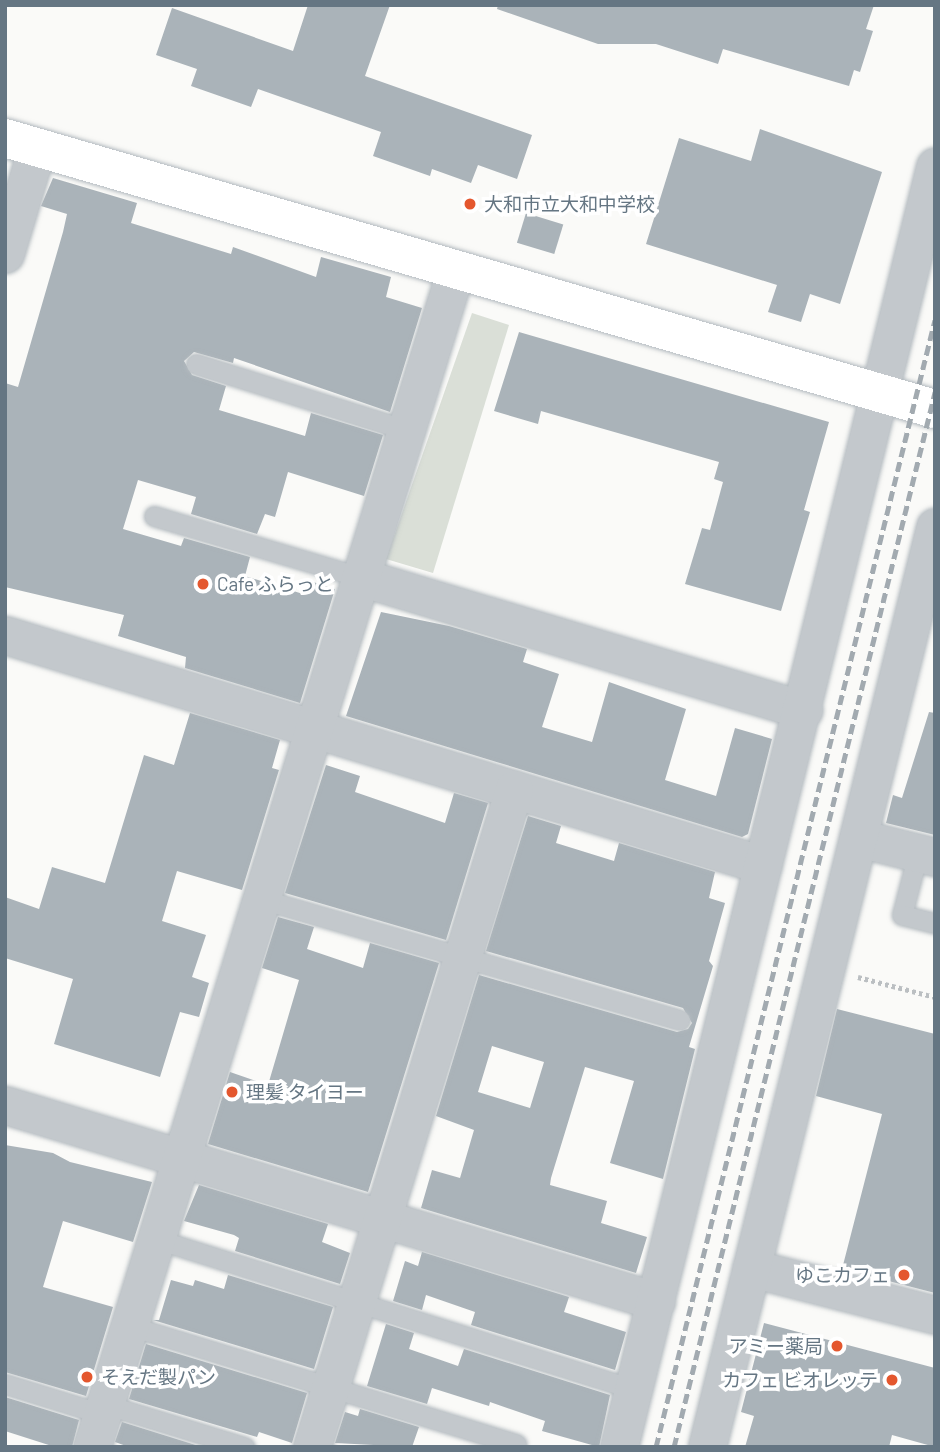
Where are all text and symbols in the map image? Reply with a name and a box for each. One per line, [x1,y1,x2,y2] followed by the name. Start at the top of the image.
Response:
[484,193,655,215] place label: 大和市立大和中学校
[462,196,478,212] marker: 大和市立大和中学校
[217,573,334,595] place label: Cafe ふらっと
[195,576,211,592] marker: Cafe ふらっと
[246,1081,364,1103] place label: 理髪 タイヨー
[224,1084,240,1100] marker: 理髪 タイヨー
[795,1264,890,1286] place label: ゆこカフェ
[896,1267,912,1283] marker: ゆこカフェ
[728,1335,823,1357] place label: アミー薬局
[829,1338,845,1354] marker: アミー薬局
[101,1366,215,1388] place label: そえだ製パン
[79,1369,95,1385] marker: そえだ製パン
[722,1369,878,1391] place label: カフェ ビオレッテ
[884,1372,900,1388] marker: カフェ ビオレッテ

